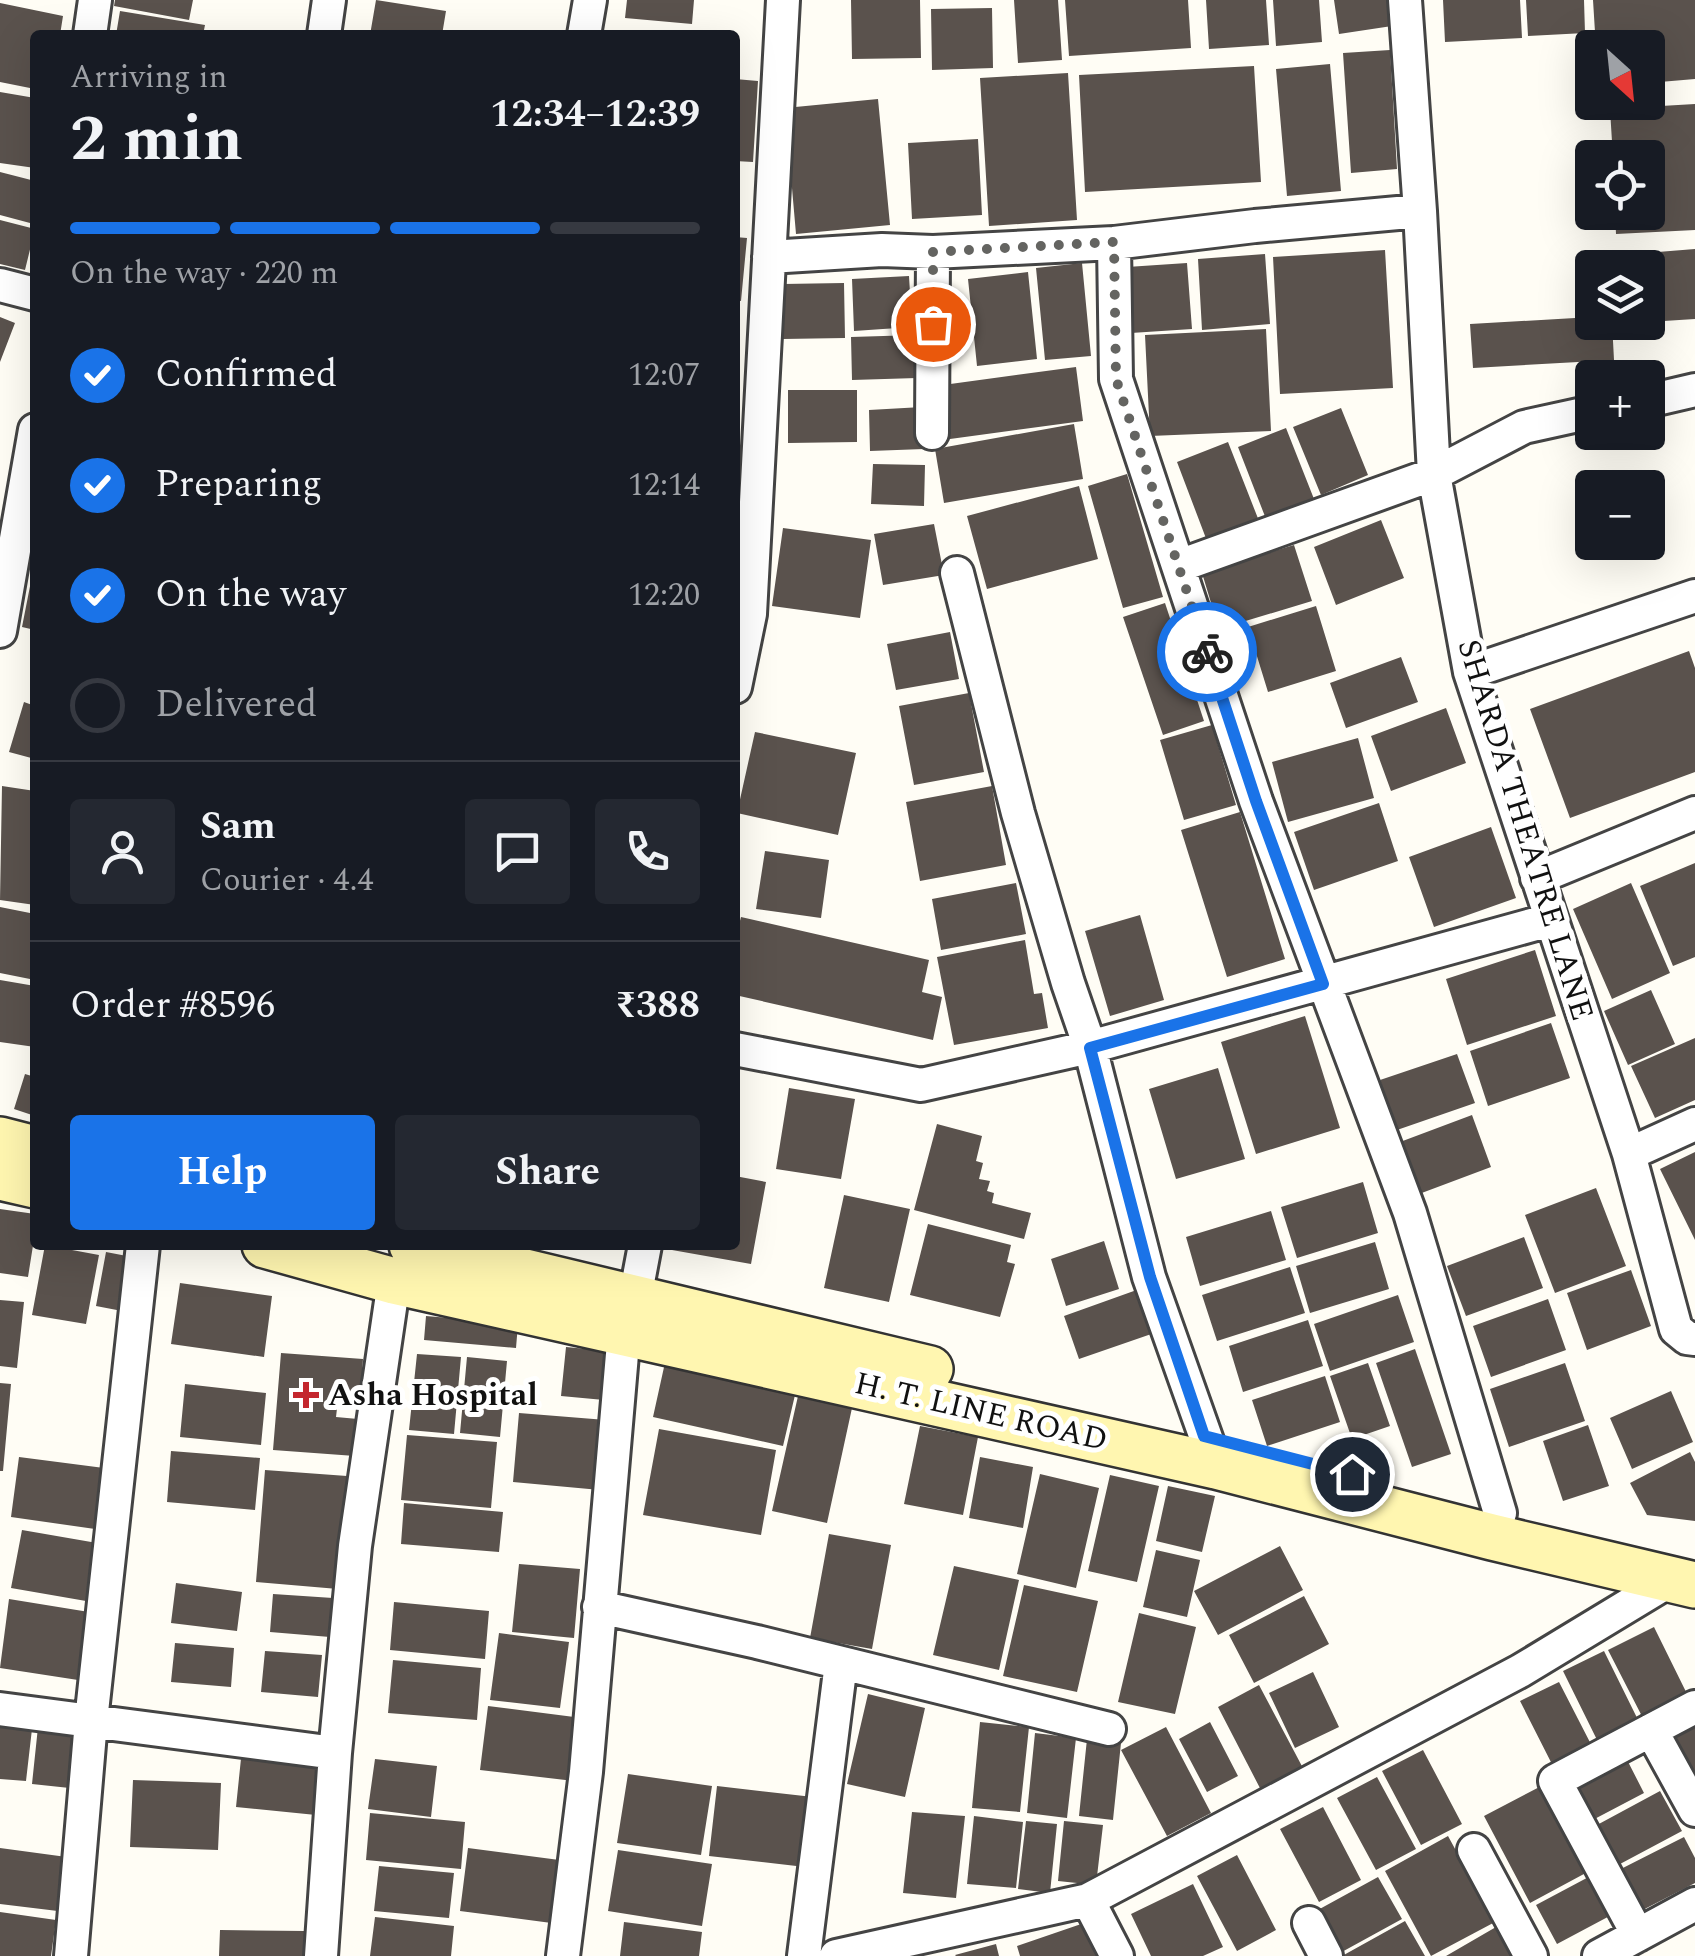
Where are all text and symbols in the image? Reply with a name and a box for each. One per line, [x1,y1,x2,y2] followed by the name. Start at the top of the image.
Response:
[1575,30,1665,120] north arrow
[1575,30,1665,560] map controls
[70,53,227,102] text: Arriving in
[490,86,700,144] text: 12:34–12:39
[70,90,243,189] text: 2 min
[1575,140,1665,230] button: locate
[70,249,338,298] text: On the way · 220 m
[1575,250,1665,340] button: layers
[891,282,976,367] pin
[906,297,961,352] icon: bag
[155,346,337,404] text: Confirmed
[70,348,125,403] icon: check
[628,351,700,400] text: 12:07
[1575,360,1665,450] button: +
[155,456,322,514] text: Preparing
[70,458,125,513] icon: check
[628,461,700,510] text: 12:14
[1575,470,1665,560] button: −
[155,566,346,624] text: On the way
[70,568,125,623] icon: check
[628,571,700,620] text: 12:20
[1157,602,1257,702] courier
[1180,625,1235,680] icon: bike
[1444,633,1606,1027] street label: SHARDA THEATRE LANE
[155,676,317,734] text: Delivered
[200,798,276,856] text: Sam
[70,799,175,904] button: person
[465,799,570,904] button: chat
[595,799,700,904] button: phone
[200,856,373,905] text: Courier · 4.4
[70,977,275,1035] text: Order #8596
[615,977,700,1035] text: ₹388
[70,1115,375,1230] button: Help
[395,1115,700,1230] button: Share
[850,1359,1112,1465] street label: H. T. LINE ROAD
[328,1371,538,1420] place label: Asha Hospital
[293,1382,319,1408] marker: Asha Hospital
[1310,1432,1395,1517] pin
[1325,1447,1380,1502] icon: home

